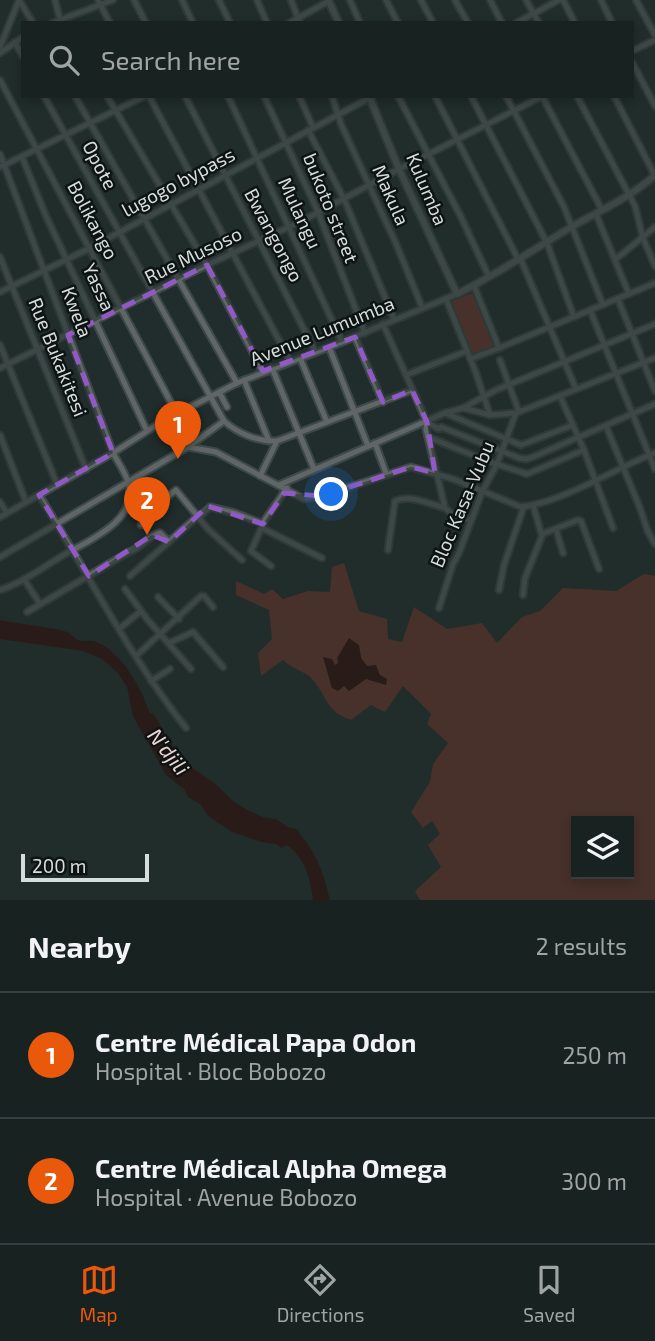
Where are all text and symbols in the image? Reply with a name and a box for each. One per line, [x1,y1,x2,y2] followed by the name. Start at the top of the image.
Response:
[21,21,634,98] search box
[45,41,83,79] icon: search
[101,44,241,75] text: Search here
[78,136,123,193] street label: Opote
[117,142,238,221] street label: lugogo bypass
[402,149,453,228] street label: Kulumba
[299,150,364,266] street label: bukoto street
[368,161,415,229] street label: Makula
[274,173,327,252] street label: Mulangu
[63,177,124,263] street label: Bolikango
[240,184,309,285] street label: Bwangongo
[140,221,245,288] street label: Rue Musoso
[78,259,120,314] street label: Yassa
[57,283,98,341] street label: Kwela
[246,291,397,370] street label: Avenue Lumumba
[24,294,93,419] street label: Rue Bukakitesi
[155,401,201,459] pin: 1
[425,437,499,571] street label: Bloc Kasa-Vubu
[124,477,170,535] pin: 2
[314,477,348,511] your location
[142,723,195,780] water label: N'djili
[571,816,634,879] map controls
[571,816,634,879] button: layers
[21,851,149,883] scale bar
[32,854,86,877] text: 200 m
[28,928,131,964] text: Nearby
[536,932,627,960] text: 2 results
[95,1026,416,1057] text: Centre Médical Papa Odon
[46,1041,56,1069] text: 1
[563,1041,627,1069] text: 250 m
[95,1057,326,1085] text: Hospital · Bloc Bobozo
[95,1152,447,1183] text: Centre Médical Alpha Omega
[44,1167,58,1195] text: 2
[561,1167,627,1195] text: 300 m
[95,1183,357,1211] text: Hospital · Avenue Bobozo
[80,1261,118,1326] tab: Map
[277,1261,364,1326] tab: Directions
[523,1261,575,1326] tab: Saved

